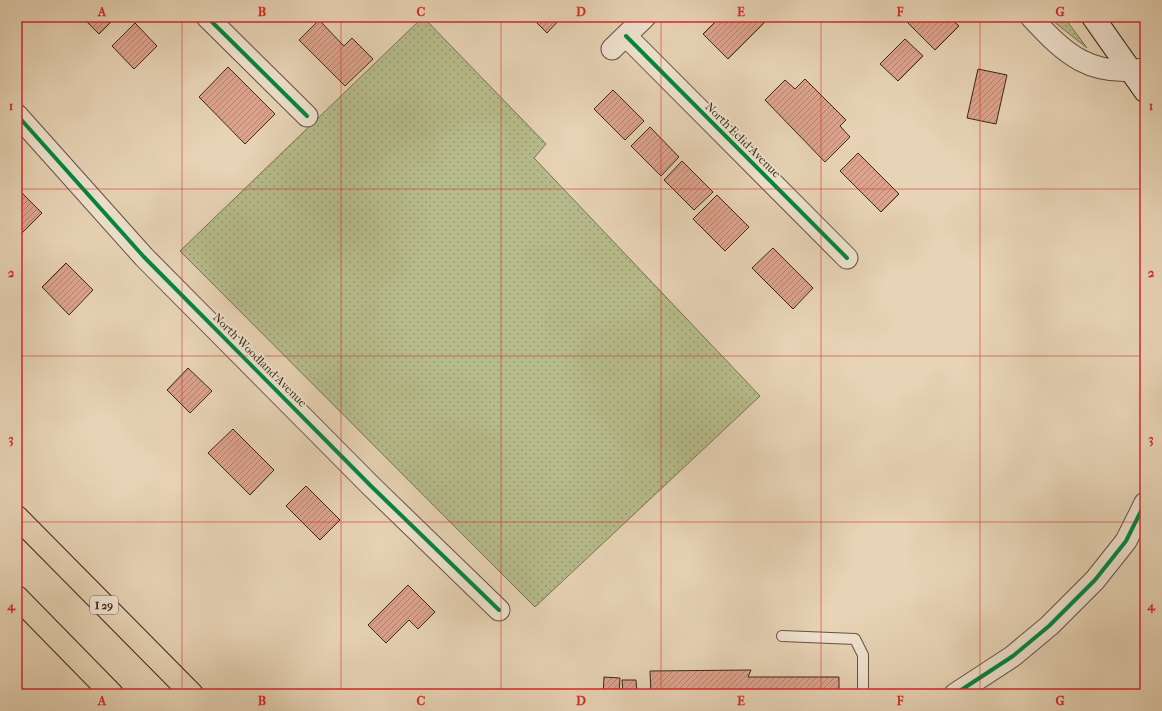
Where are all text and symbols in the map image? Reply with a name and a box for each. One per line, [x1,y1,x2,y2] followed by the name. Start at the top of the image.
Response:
[97,4,107,19] text: A
[258,4,267,19] text: B
[417,4,426,19] text: C
[576,4,586,19] text: D
[737,4,745,19] text: E
[896,4,904,19] text: F
[1055,4,1065,19] text: G
[9,98,14,113] text: 1
[1149,98,1154,113] text: 1
[702,99,784,181] street label: North Eclid Avenue
[8,265,15,280] text: 2
[1148,265,1155,280] text: 2
[210,310,310,410] street label: North Woodland Avenue
[8,431,14,447] text: 3
[1148,431,1154,447] text: 3
[90,596,118,614] road number: I 29
[6,598,16,614] text: 4
[1146,598,1156,614] text: 4
[97,693,107,708] text: A
[258,693,267,708] text: B
[417,693,426,708] text: C
[576,693,586,708] text: D
[737,693,745,708] text: E
[896,693,904,708] text: F
[1055,693,1065,708] text: G

